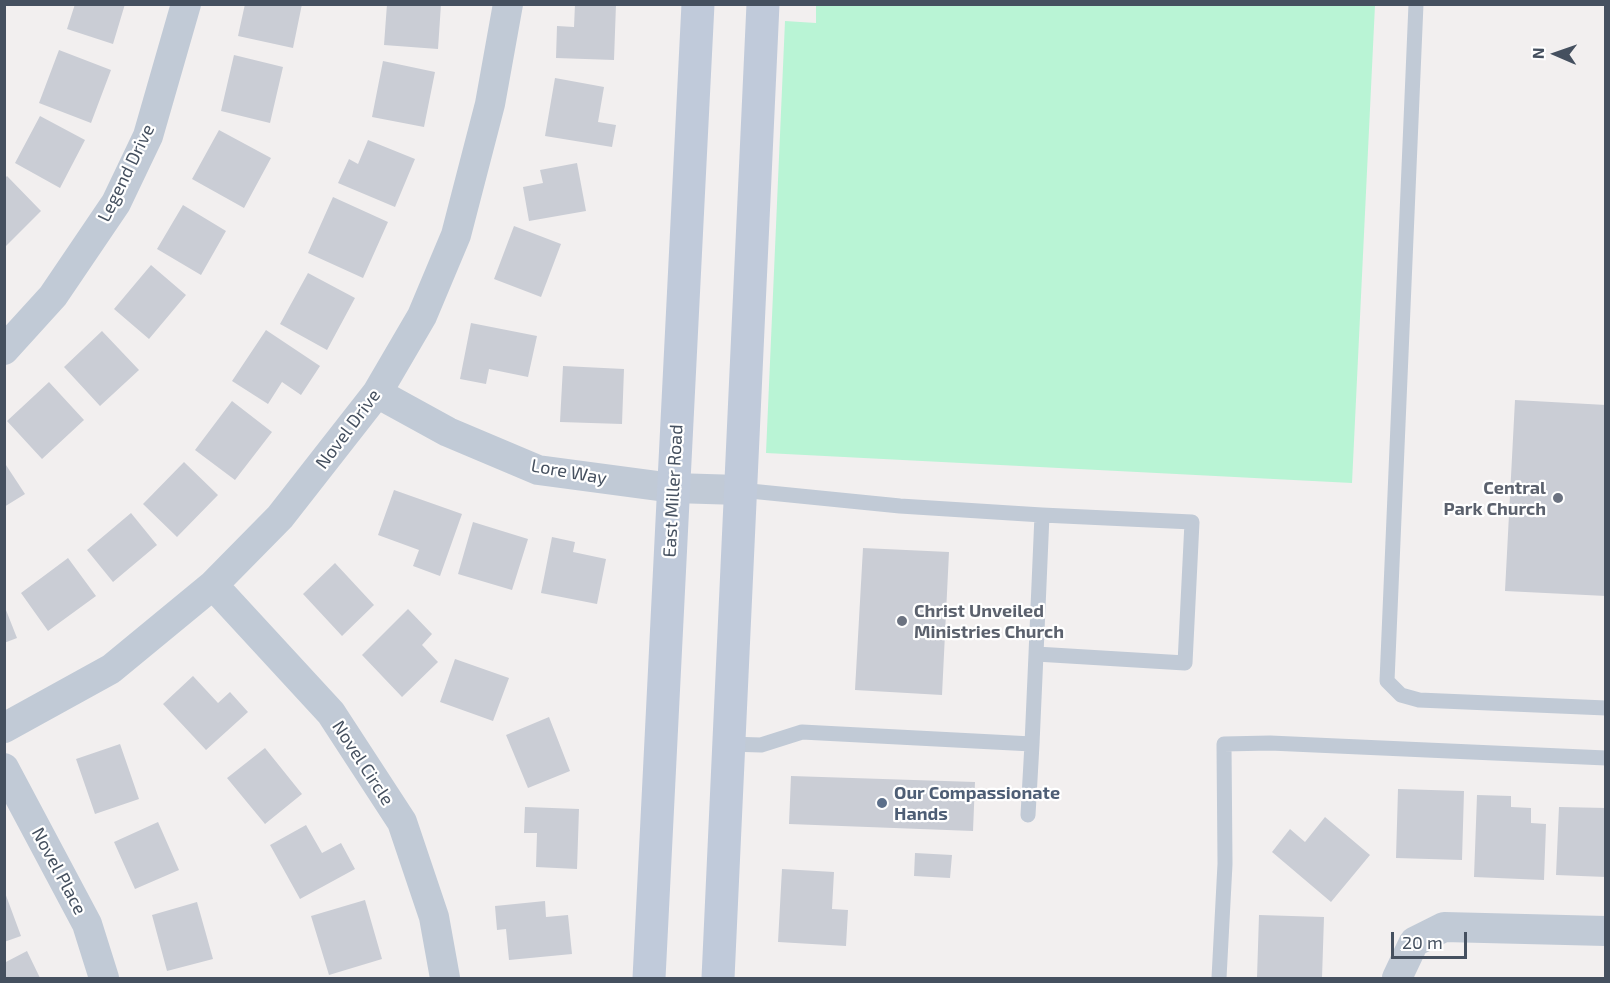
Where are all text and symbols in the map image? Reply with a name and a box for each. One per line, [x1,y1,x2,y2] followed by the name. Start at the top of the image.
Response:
[1526,24,1586,84] north arrow
[1528,47,1547,59] text: N
[93,121,159,225] street label: Legend Drive
[311,385,385,473] street label: Novel Drive
[659,424,687,558] street label: East Miller Road
[530,455,608,489] street label: Lore Way
[1443,477,1546,520] place label: Central Park Church
[1551,491,1565,505] marker: Central Park Church
[914,600,1064,642] place label: Christ Unveiled Ministries Church
[895,614,909,628] marker: Christ Unveiled Ministries Church
[328,717,398,809] street label: Novel Circle
[894,782,1060,824] place label: Our Compassionate Hands
[875,796,889,810] marker: Our Compassionate Hands
[27,824,91,918] street label: Novel Place
[1394,920,1470,958] scale bar
[1402,931,1443,953] text: 20 m

